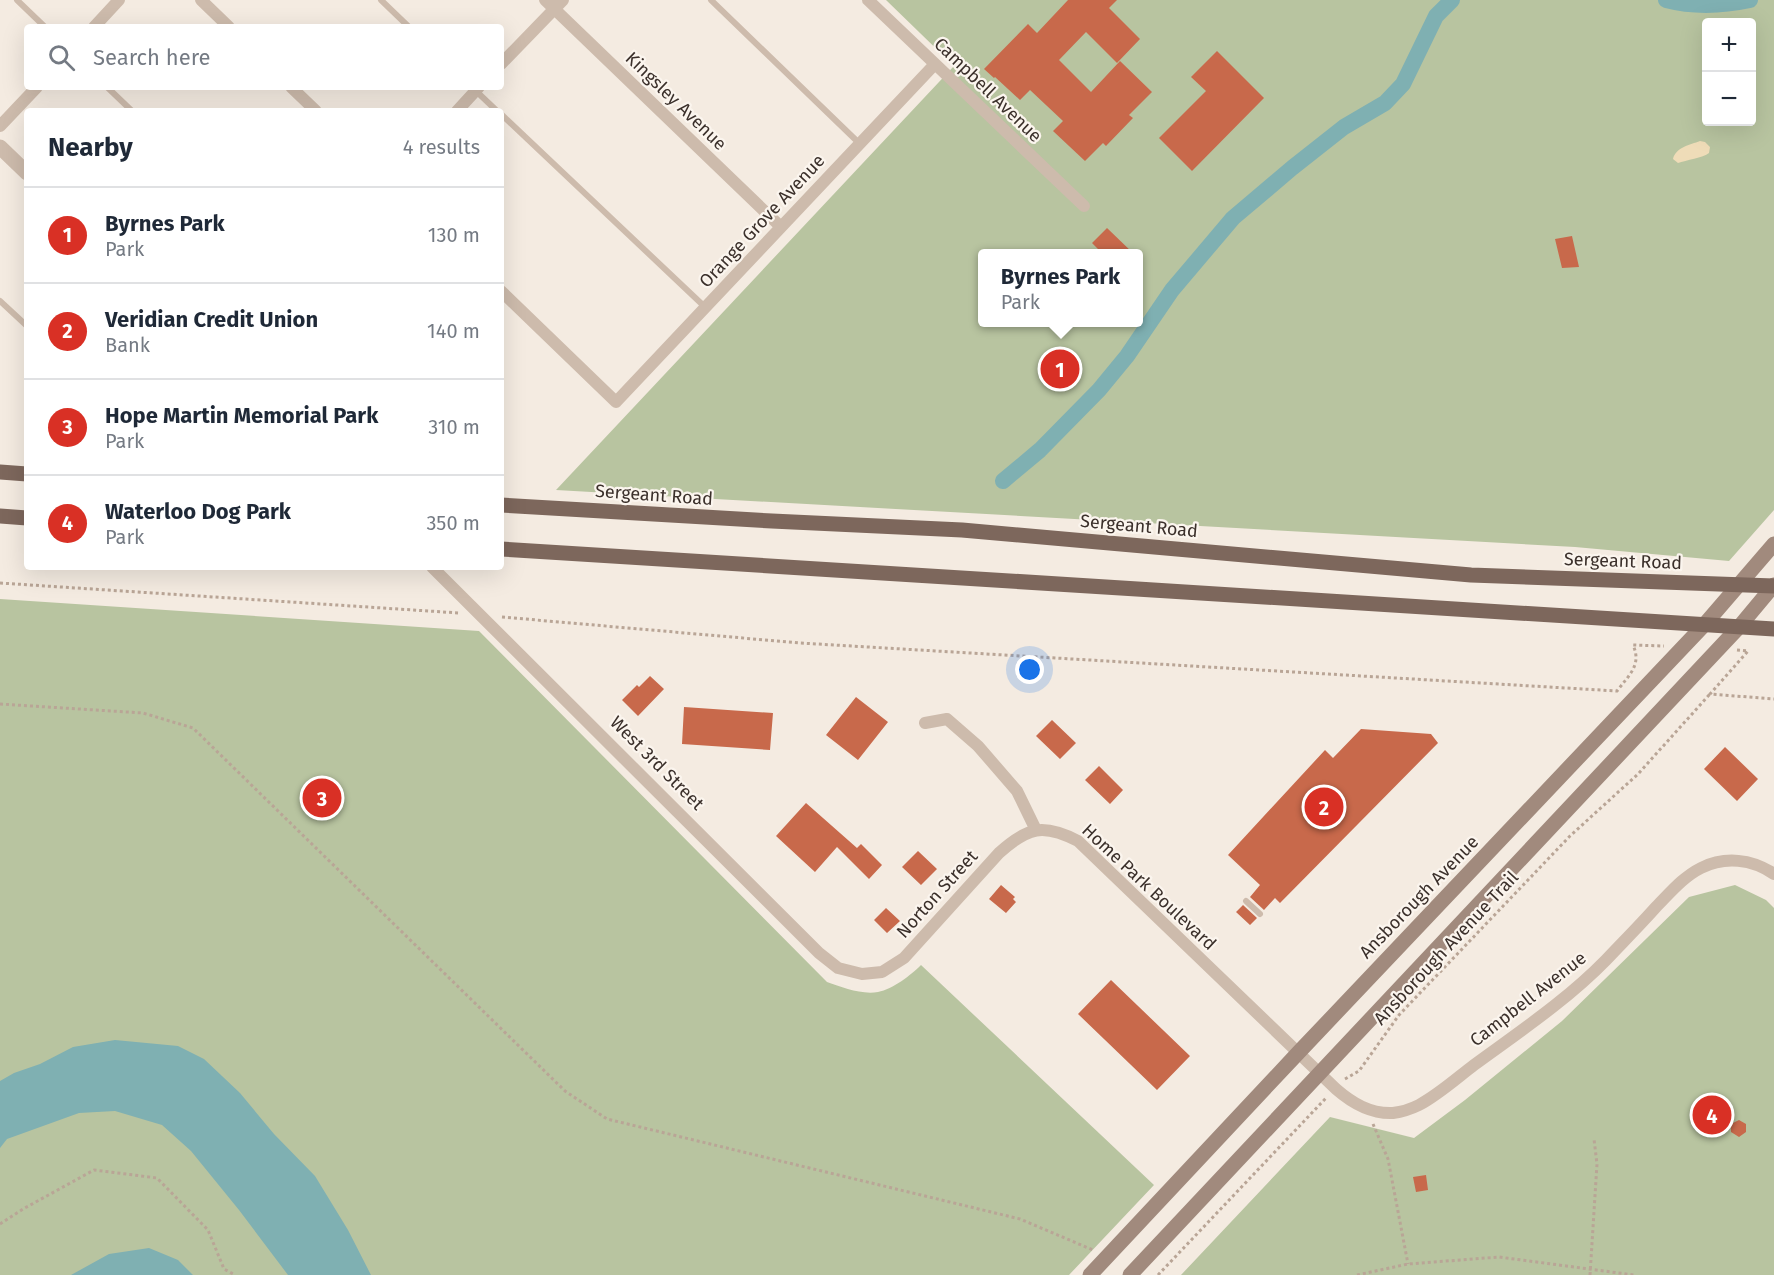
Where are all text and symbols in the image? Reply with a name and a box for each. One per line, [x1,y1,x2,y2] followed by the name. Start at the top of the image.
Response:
[1702,18,1756,126] map controls
[1702,18,1756,72] button: +
[24,24,504,90] search box
[930,33,1046,147] street label: Campbell Avenue
[45,41,78,74] icon: search
[93,44,211,71] text: Search here
[621,47,731,155] street label: Kingsley Avenue
[1702,72,1756,126] button: −
[48,132,133,163] text: Nearby
[403,135,480,159] text: 4 results
[695,150,829,292] street label: Orange Grove Avenue
[105,210,225,237] text: Byrnes Park
[63,223,72,247] text: 1
[428,223,480,247] text: 130 m
[105,237,144,261] text: Park
[978,249,1143,327] popup
[1001,263,1120,290] text: Byrnes Park
[1001,290,1040,314] text: Park
[105,306,318,333] text: Veridian Credit Union
[62,319,73,343] text: 2
[427,319,480,343] text: 140 m
[105,333,150,357] text: Bank
[1040,346,1080,392] pin: 1
[105,402,378,429] text: Hope Martin Memorial Park
[62,415,73,439] text: 3
[428,415,480,439] text: 310 m
[105,429,144,453] text: Park
[594,480,714,510] street label: Sergeant Road
[105,498,291,525] text: Waterloo Dog Park
[1079,510,1199,542] street label: Sergeant Road
[62,511,73,535] text: 4
[426,511,480,535] text: 350 m
[105,525,144,549] text: Park
[1564,548,1682,574] street label: Sergeant Road
[1015,655,1044,684] your location
[605,711,709,815] street label: West 3rd Street
[302,776,342,820] pin: 3
[1304,784,1344,830] pin: 2
[1077,819,1221,955] street label: Home Park Boulevard
[1355,831,1483,963] street label: Ansborough Avenue
[892,845,983,942] street label: Norton Street
[1369,867,1523,1029] street label: Ansborough Avenue Trail
[1466,947,1590,1051] street label: Campbell Avenue
[1692,1092,1732,1138] pin: 4

